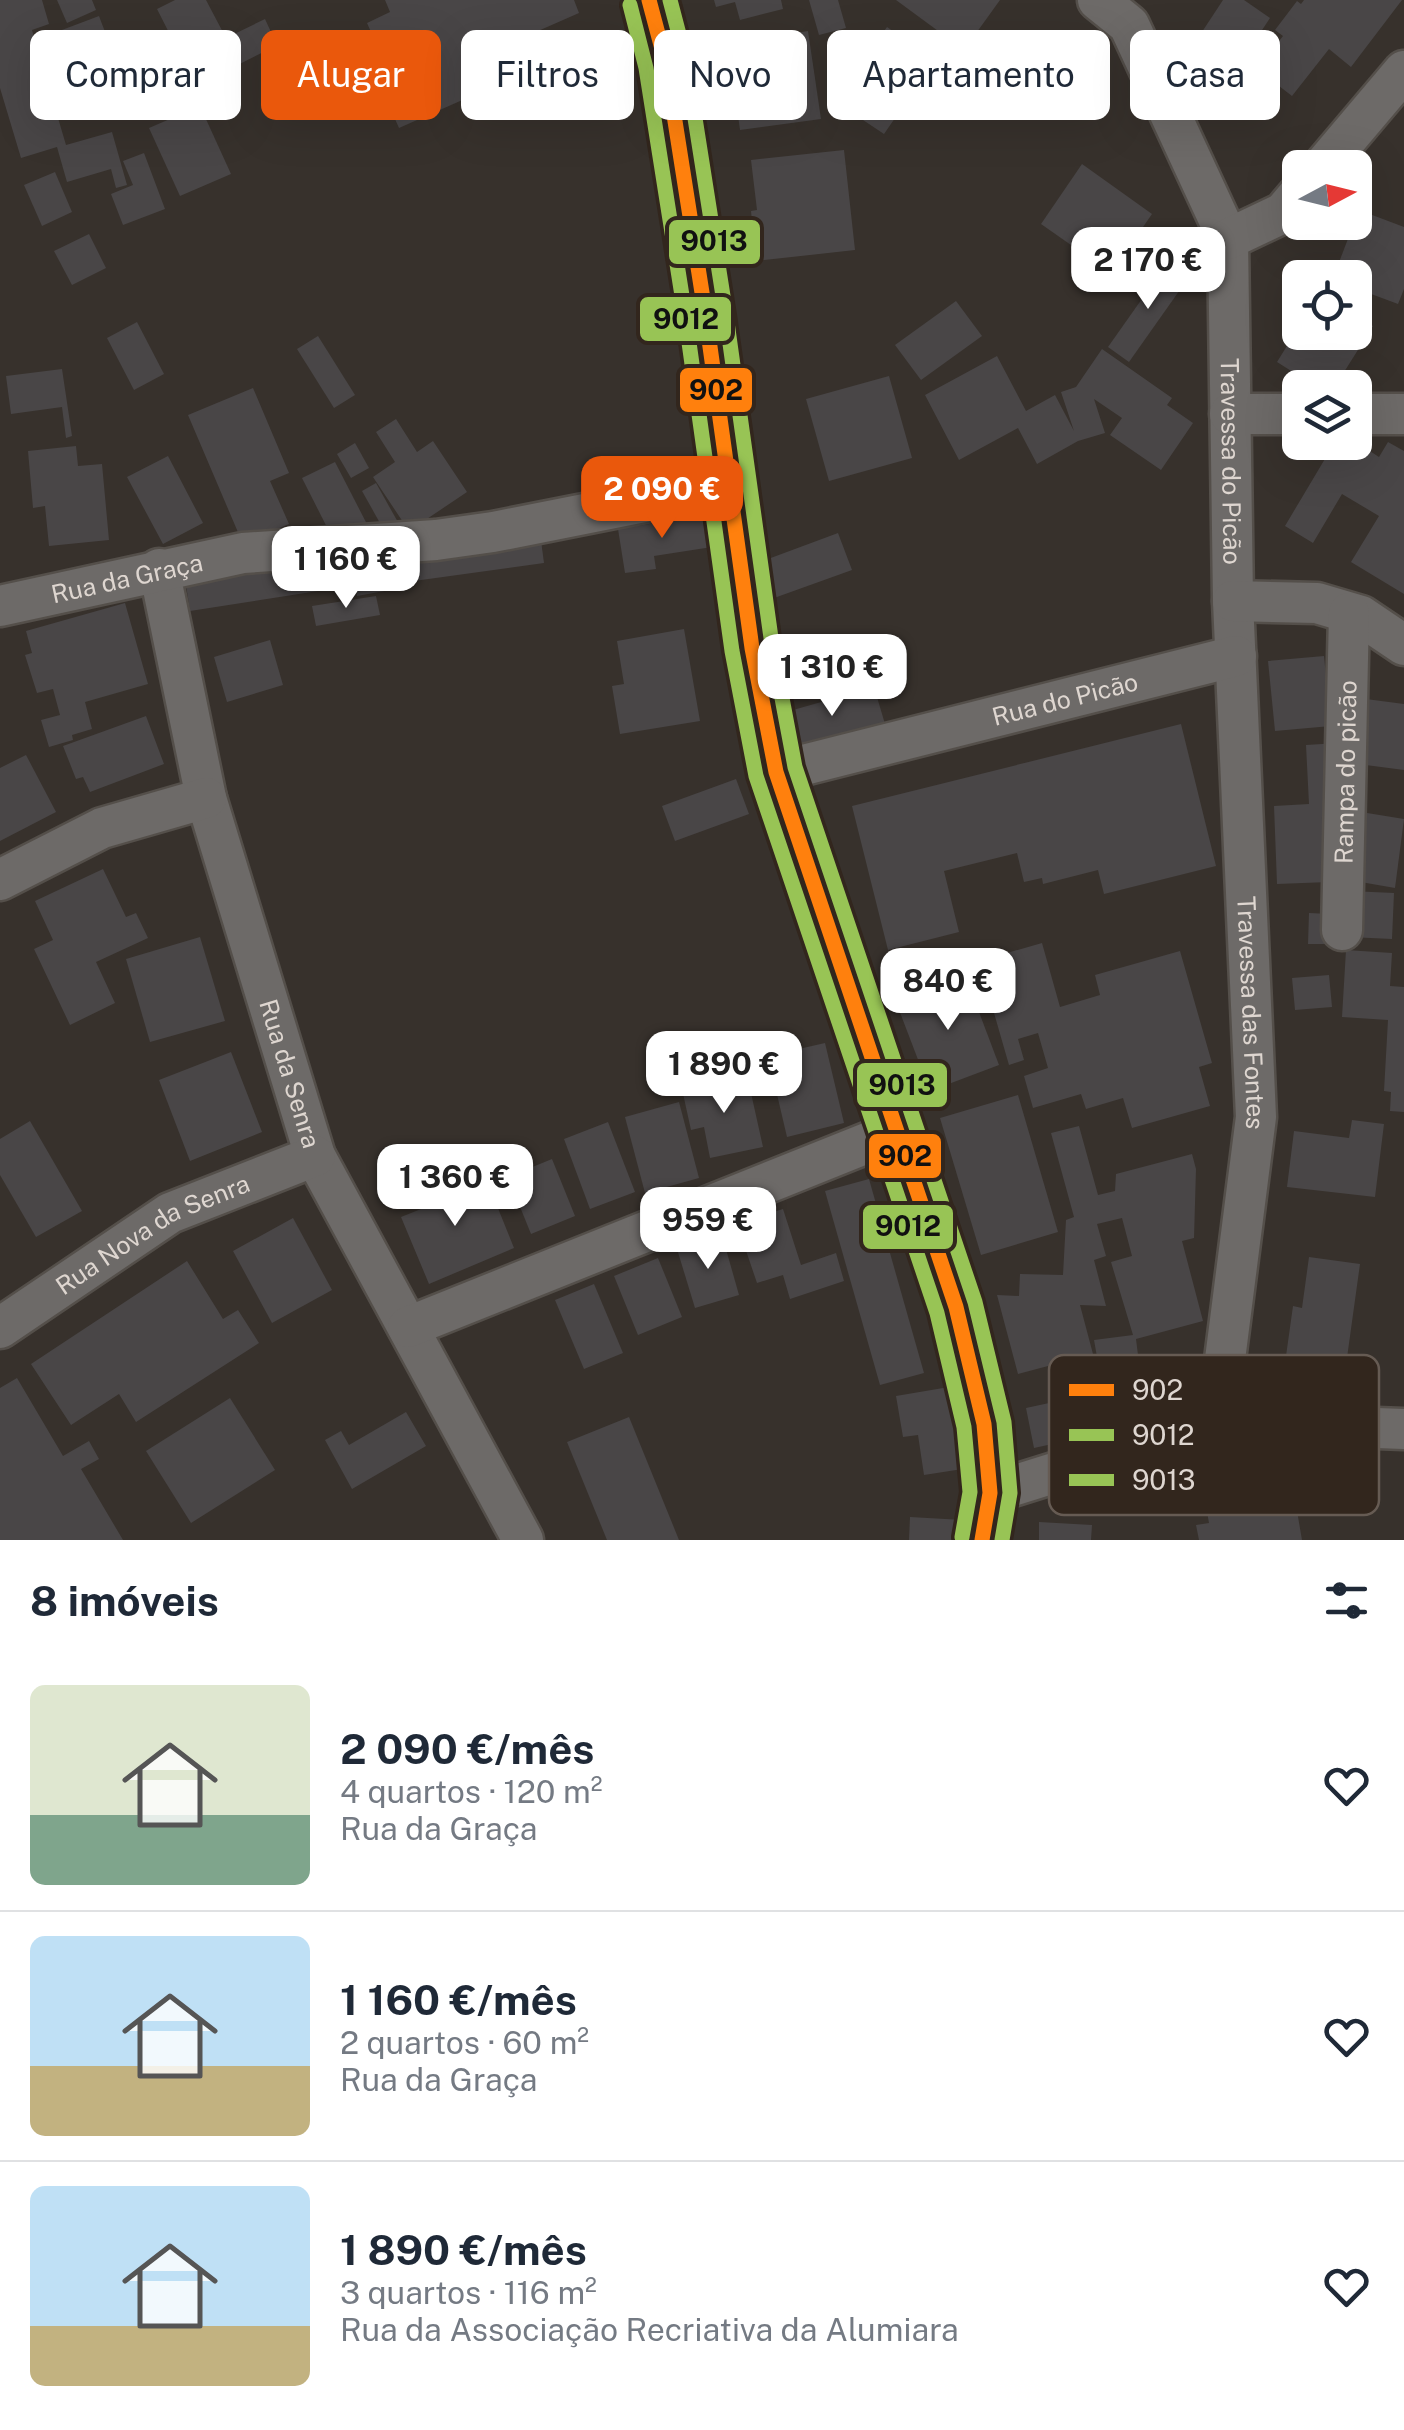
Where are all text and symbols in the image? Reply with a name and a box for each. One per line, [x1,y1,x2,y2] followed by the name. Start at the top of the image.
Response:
[30,30,241,120] chip: Comprar
[261,30,441,120] chip: Alugar
[461,30,634,120] chip: Filtros
[654,30,807,120] chip: Novo
[827,30,1110,120] chip: Apartamento
[1130,30,1280,120] chip: Casa
[1282,150,1372,240] north arrow
[1282,150,1372,460] map controls
[667,218,762,266] line badge: 9013
[680,224,748,257] text: 9013
[1056,227,1240,312] pin: 2 170 €
[1093,241,1203,278] text: 2 170 €
[1282,260,1372,350] button: locate
[638,295,733,343] line badge: 9012
[653,302,719,335] text: 9012
[1215,358,1247,565] street label: Travessa do Picão
[678,366,754,414] line badge: 902
[1282,370,1372,460] button: layers
[689,373,743,406] text: 902
[570,456,754,541] pin: 2 090 €
[603,470,721,507] text: 2 090 €
[254,526,438,611] pin: 1 160 €
[294,540,398,577] text: 1 160 €
[48,547,206,609] street label: Rua da Graça
[740,634,924,719] pin: 1 310 €
[780,648,884,685] text: 1 310 €
[989,666,1141,732] street label: Rua do Picão
[1328,680,1363,864] street label: Rampa do picão
[1231,895,1271,1132] street label: Travessa das Fontes
[878,948,1018,1033] pin: 840 €
[902,962,994,999] text: 840 €
[253,996,327,1152] street label: Rua da Senra
[632,1031,816,1116] pin: 1 890 €
[668,1045,780,1082] text: 1 890 €
[855,1061,949,1109] line badge: 9013
[868,1068,936,1101] text: 9013
[867,1132,943,1180] line badge: 902
[878,1139,932,1172] text: 902
[363,1144,547,1229] pin: 1 360 €
[399,1158,511,1195] text: 1 360 €
[50,1168,254,1301] street label: Rua Nova da Senra
[638,1187,778,1272] pin: 959 €
[662,1201,754,1238] text: 959 €
[861,1203,955,1251] line badge: 9012
[875,1209,941,1242] text: 9012
[1049,1355,1379,1515] legend
[1132,1373,1183,1406] text: 902
[1132,1418,1195,1451] text: 9012
[1132,1463,1195,1496] text: 9013
[1319,1573,1374,1628] icon: filters
[30,1576,219,1625] text: 8 imóveis
[340,1724,594,1773] text: 2 090 €/mês
[110,1725,230,1845] icon: home
[1319,1758,1374,1813] icon: heart
[340,1773,603,1810] text: 4 quartos · 120 m²
[340,1810,538,1847] text: Rua da Graça
[340,1975,577,2024] text: 1 160 €/mês
[110,1976,230,2096] icon: home
[1319,2009,1374,2064] icon: heart
[340,2024,589,2061] text: 2 quartos · 60 m²
[340,2061,538,2098] text: Rua da Graça
[340,2225,587,2274] text: 1 890 €/mês
[110,2226,230,2346] icon: home
[1319,2259,1374,2314] icon: heart
[340,2274,597,2311] text: 3 quartos · 116 m²
[340,2311,959,2348] text: Rua da Associação Recriativa da Alumiara

